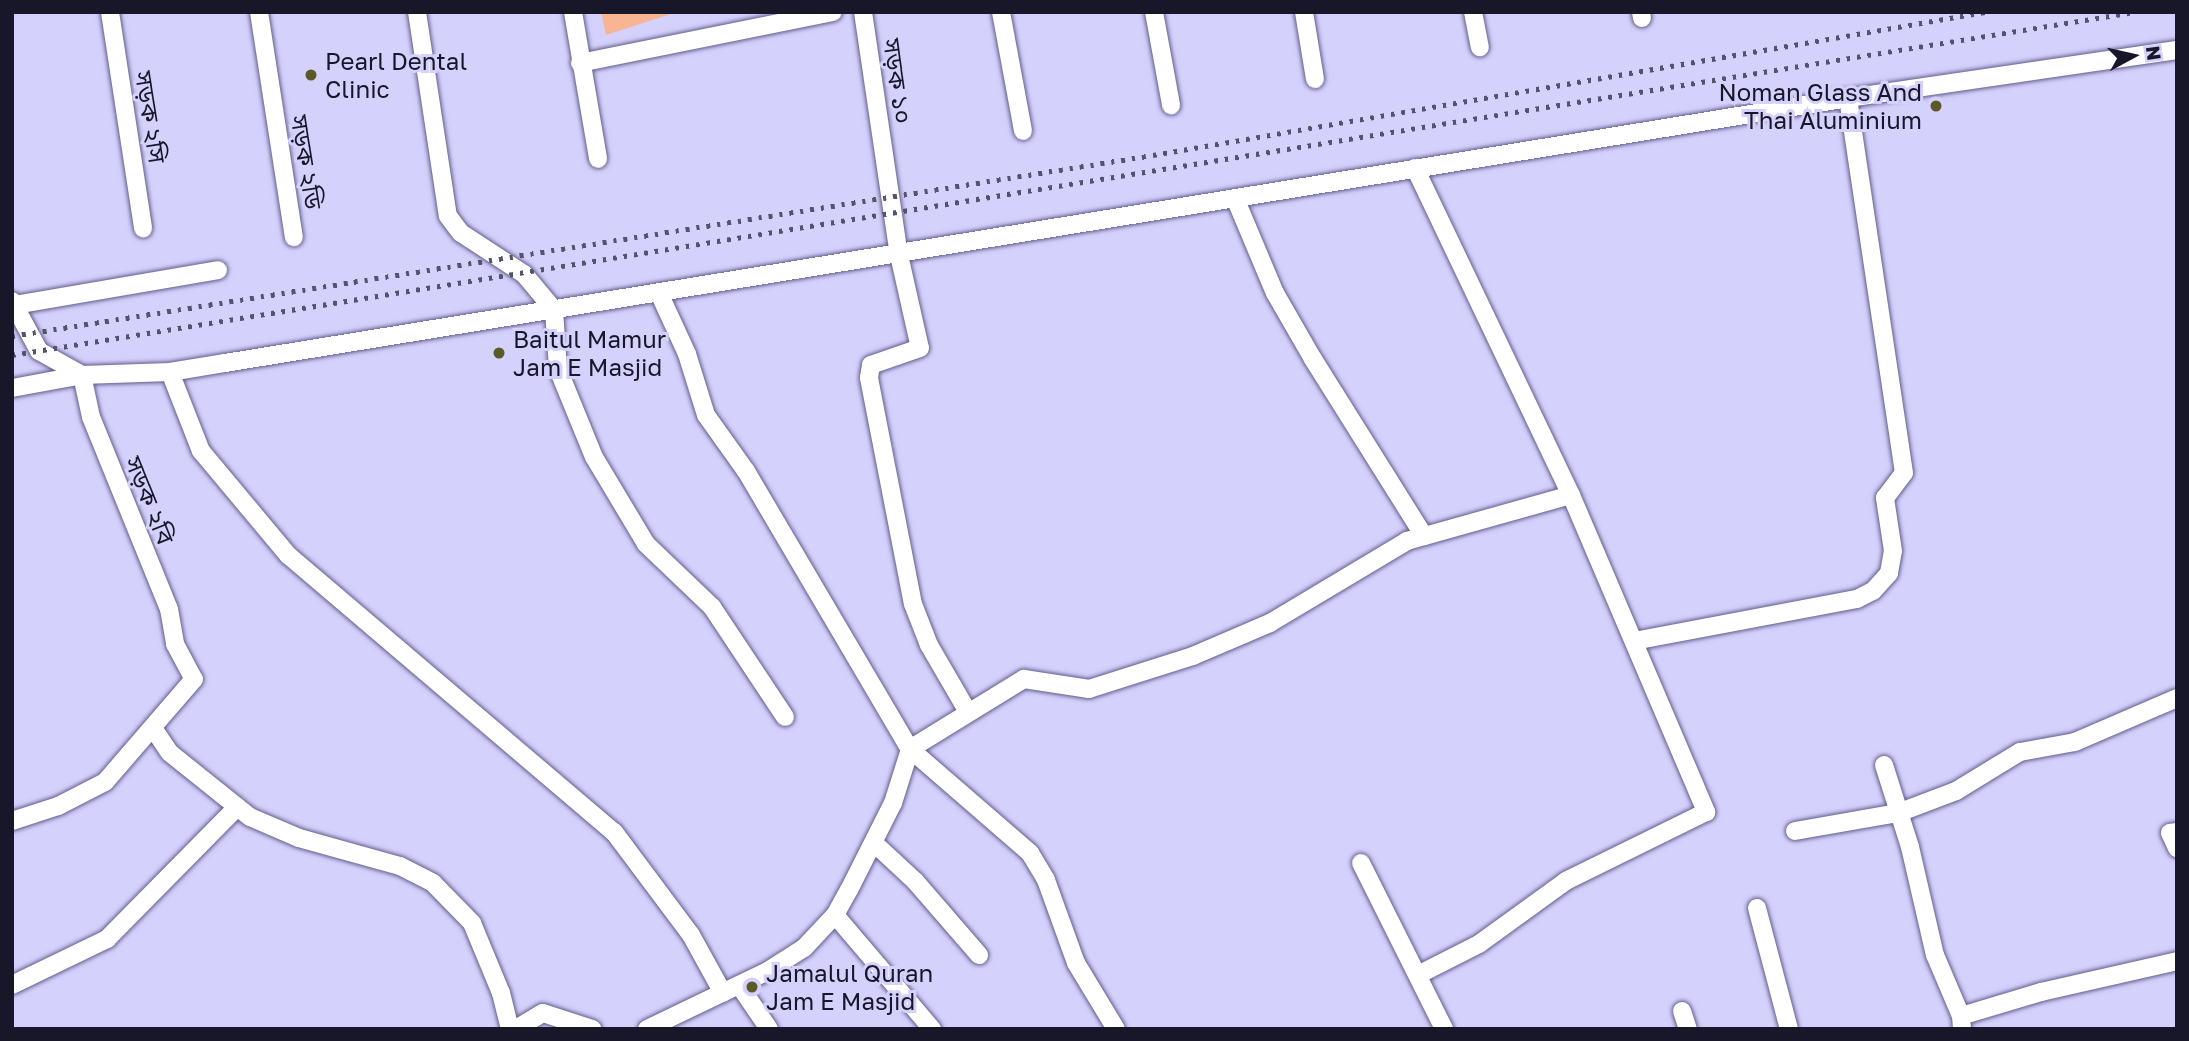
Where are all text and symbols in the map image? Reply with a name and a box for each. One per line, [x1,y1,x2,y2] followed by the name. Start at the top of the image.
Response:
[2098,21,2168,91] north arrow
[878,37,918,125] street label: সড়ক ১০
[2142,44,2167,62] text: N
[325,47,467,103] place label: Pearl Dental Clinic
[303,67,319,83] marker: Pearl Dental Clinic
[130,69,172,165] street label: সড়ক ২সি
[1719,78,1922,134] place label: Noman Glass And Thai Aluminium
[1928,98,1944,114] marker: Noman Glass And Thai Aluminium
[285,113,329,211] street label: সড়ক ২ডি
[513,325,666,381] place label: Baitul Mamur Jam E Masjid
[491,345,507,361] marker: Baitul Mamur Jam E Masjid
[119,452,181,548] street label: সড়ক ২বি
[766,959,933,1015] place label: Jamalul Quran Jam E Masjid
[744,979,760,995] marker: Jamalul Quran Jam E Masjid

